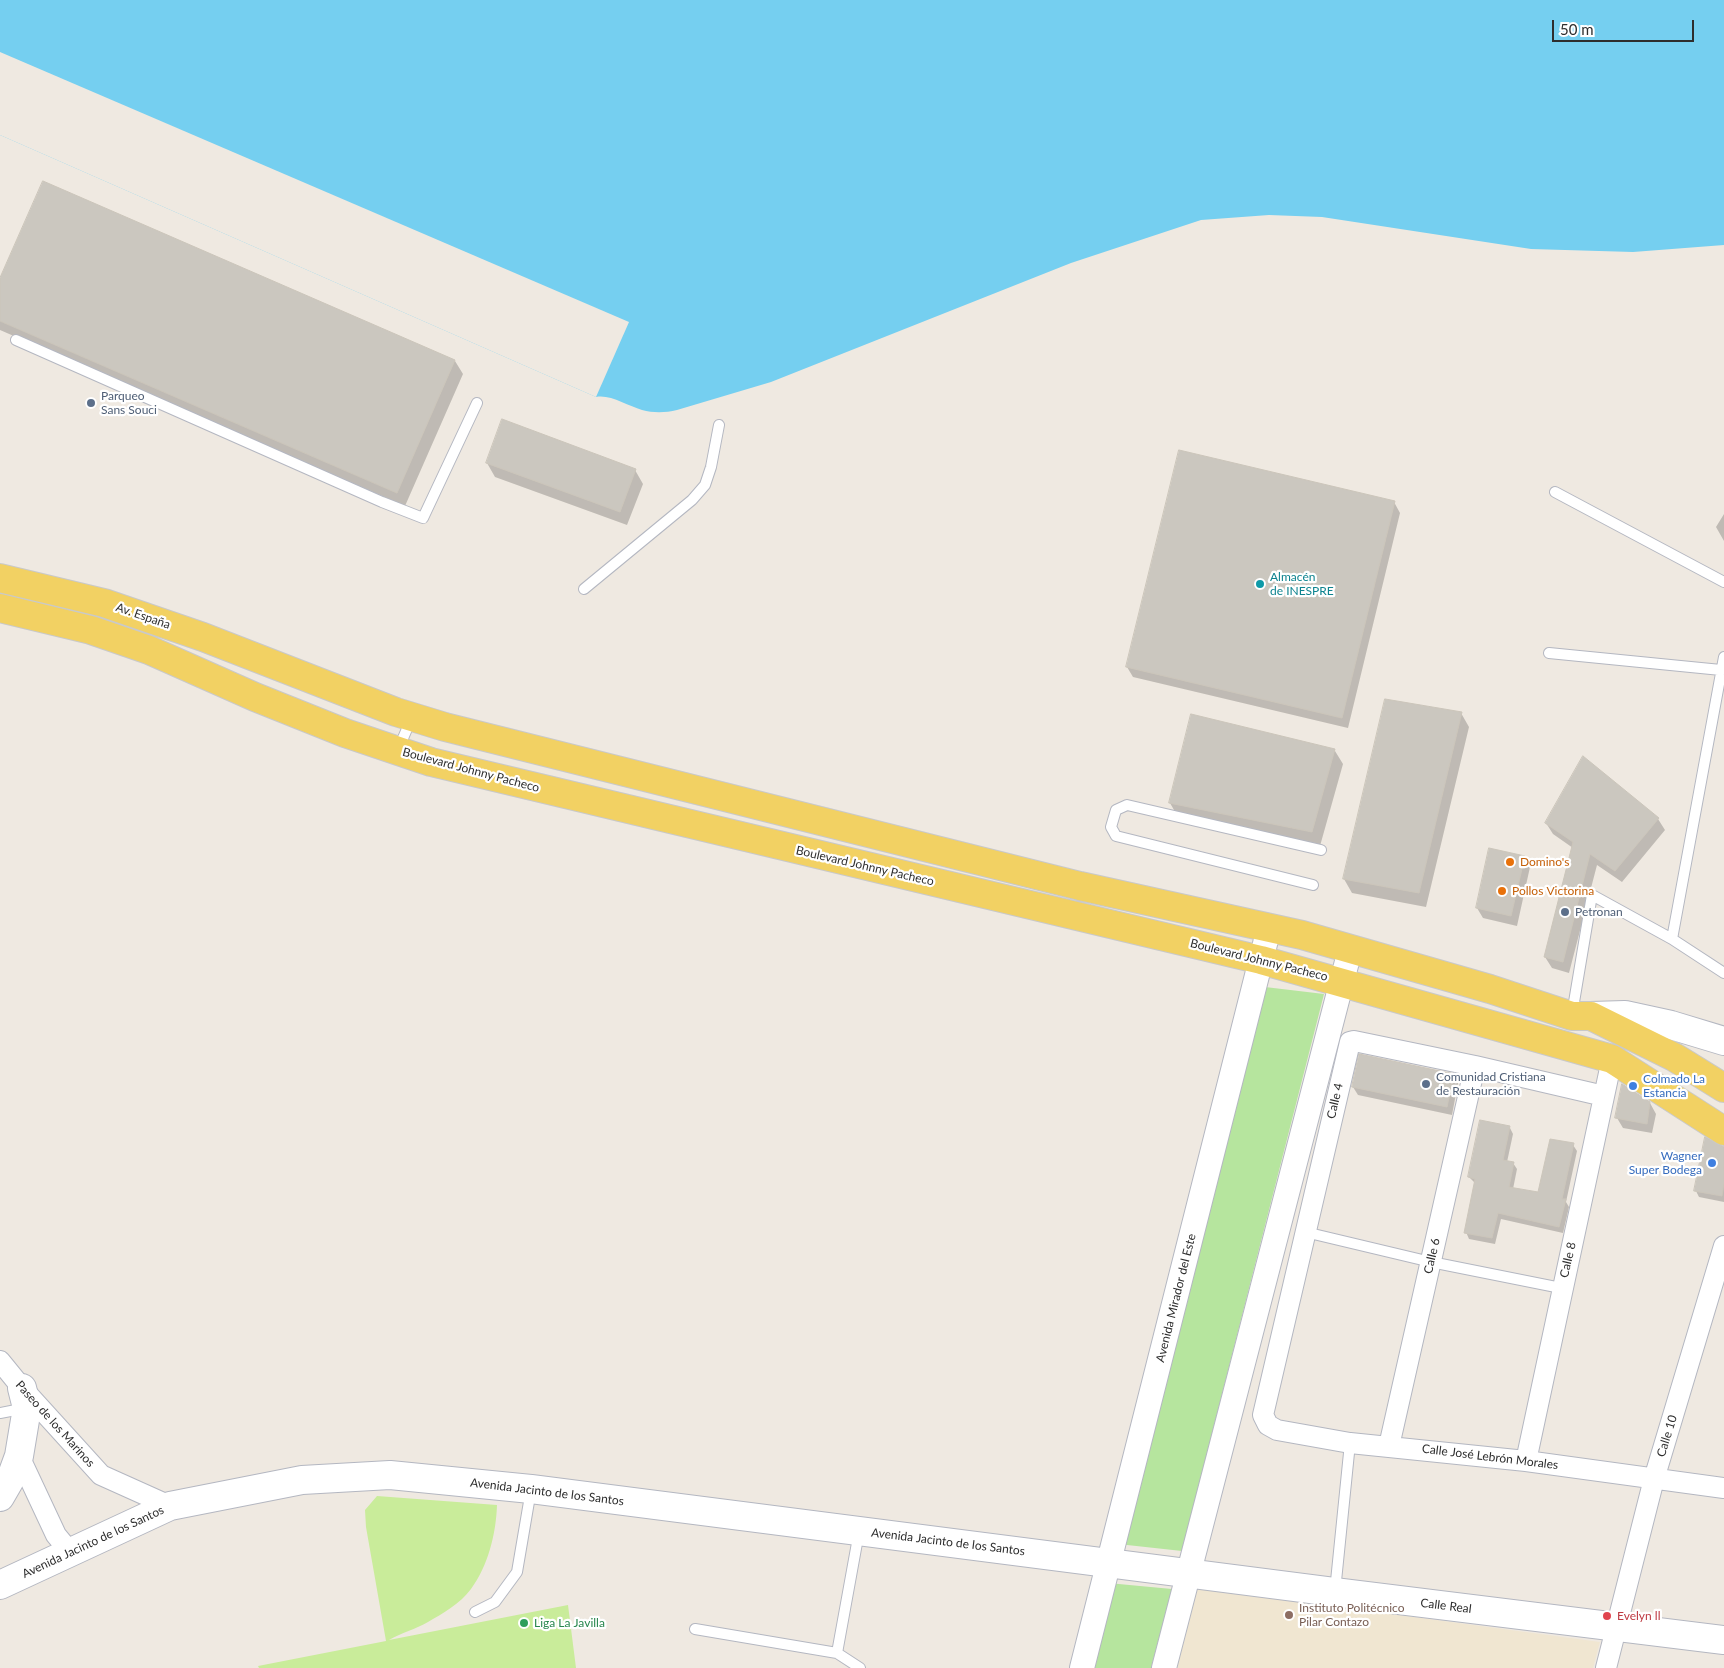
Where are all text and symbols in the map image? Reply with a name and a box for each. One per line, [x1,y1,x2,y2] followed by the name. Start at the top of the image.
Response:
[1554,10,1696,42] scale bar
[1560,20,1594,38] text: 50 m
[101,389,157,417] place label: Parqueo Sans Souci
[85,397,97,409] marker: Parqueo Sans Souci
[1270,570,1334,598] place label: Almacén de INESPRE
[1254,578,1266,590] marker: Almacén de INESPRE
[114,600,172,632] street label: Av. España
[401,745,541,795] street label: Boulevard Johnny Pacheco
[795,843,935,889] street label: Boulevard Johnny Pacheco
[1520,855,1569,869] place label: Domino's
[1504,856,1516,868] marker: Domino's
[1512,884,1594,898] place label: Pollos Victorina
[1496,885,1508,897] marker: Pollos Victorina
[1575,905,1623,919] place label: Petronan
[1559,906,1571,918] marker: Petronan
[1189,936,1329,984] street label: Boulevard Johnny Pacheco
[1436,1070,1546,1098] place label: Comunidad Cristiana de Restauración
[1643,1072,1705,1100] place label: Colmado La Estancia
[1420,1078,1432,1090] marker: Comunidad Cristiana de Restauración
[1627,1080,1639,1092] marker: Colmado La Estancia
[1324,1082,1346,1120] street label: Calle 4
[1629,1149,1702,1177] place label: Wagner Super Bodega
[1706,1157,1718,1169] marker: Wagner Super Bodega
[1153,1232,1199,1364] street label: Avenida Mirador del Este
[1421,1237,1443,1275] street label: Calle 6
[1557,1241,1579,1279] street label: Calle 8
[12,1378,98,1470] street label: Paseo de los Marinos
[1654,1413,1680,1459] street label: Calle 10
[1421,1441,1559,1473] street label: Calle José Lebrón Morales
[469,1475,625,1509] street label: Avenida Jacinto de los Santos
[20,1503,166,1581] street label: Avenida Jacinto de los Santos
[870,1525,1026,1559] street label: Avenida Jacinto de los Santos
[1420,1596,1472,1616] street label: Calle Real
[1299,1601,1404,1629] place label: Instituto Politécnico Pilar Contazo
[1283,1609,1295,1621] marker: Instituto Politécnico Pilar Contazo
[1617,1609,1660,1623] place label: Evelyn ll
[1601,1610,1613,1622] marker: Evelyn ll
[534,1616,605,1630] place label: Liga La Javilla
[518,1617,530,1629] marker: Liga La Javilla

